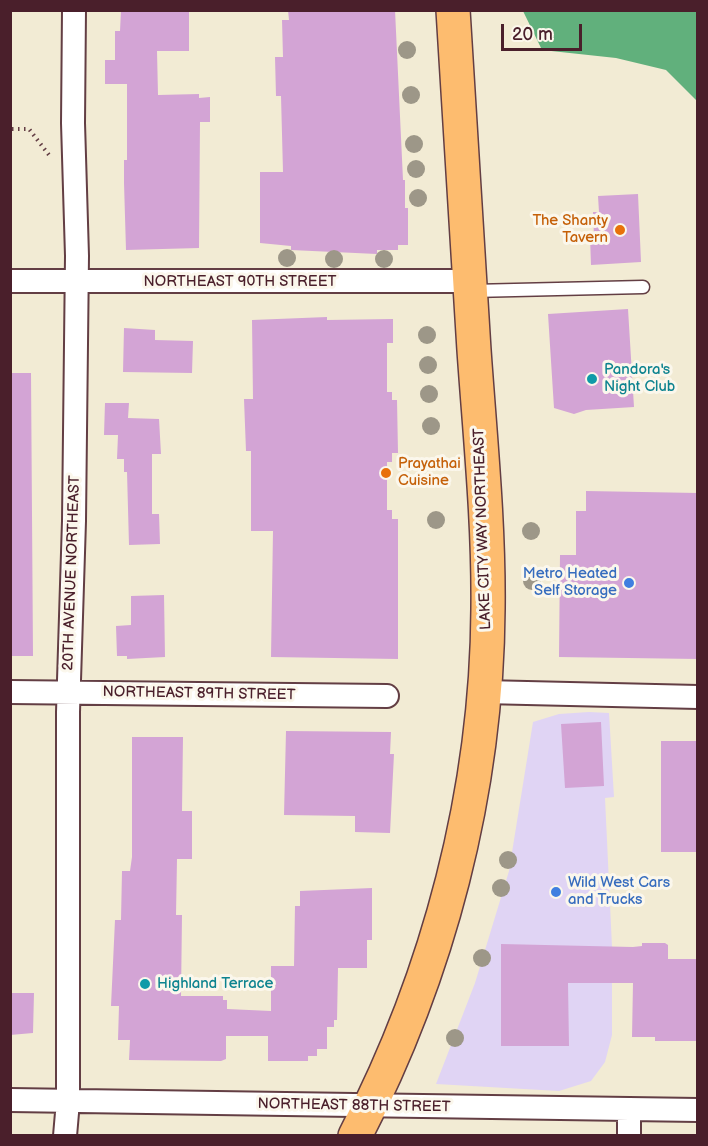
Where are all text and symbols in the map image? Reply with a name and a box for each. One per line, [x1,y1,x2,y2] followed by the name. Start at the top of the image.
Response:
[504,12,585,50] scale bar
[512,24,553,45] text: 20 m
[532,212,608,247] place label: The Shanty Tavern
[613,223,627,237] marker: The Shanty Tavern
[143,273,337,291] street label: NORTHEAST 90TH STREET
[604,361,675,396] place label: Pandora's Night Club
[585,372,599,386] marker: Pandora's Night Club
[470,428,496,630] street label: LAKE CITY WAY NORTHEAST
[398,455,461,490] place label: Prayathai Cuisine
[379,466,393,480] marker: Prayathai Cuisine
[60,475,84,671] street label: 20TH AVENUE NORTHEAST
[523,565,617,600] place label: Metro Heated Self Storage
[622,576,636,590] marker: Metro Heated Self Storage
[102,683,296,705] street label: NORTHEAST 89TH STREET
[568,874,670,909] place label: Wild West Cars and Trucks
[549,885,563,899] marker: Wild West Cars and Trucks
[157,975,273,993] place label: Highland Terrace
[138,977,152,991] marker: Highland Terrace
[257,1095,451,1117] street label: NORTHEAST 88TH STREET

